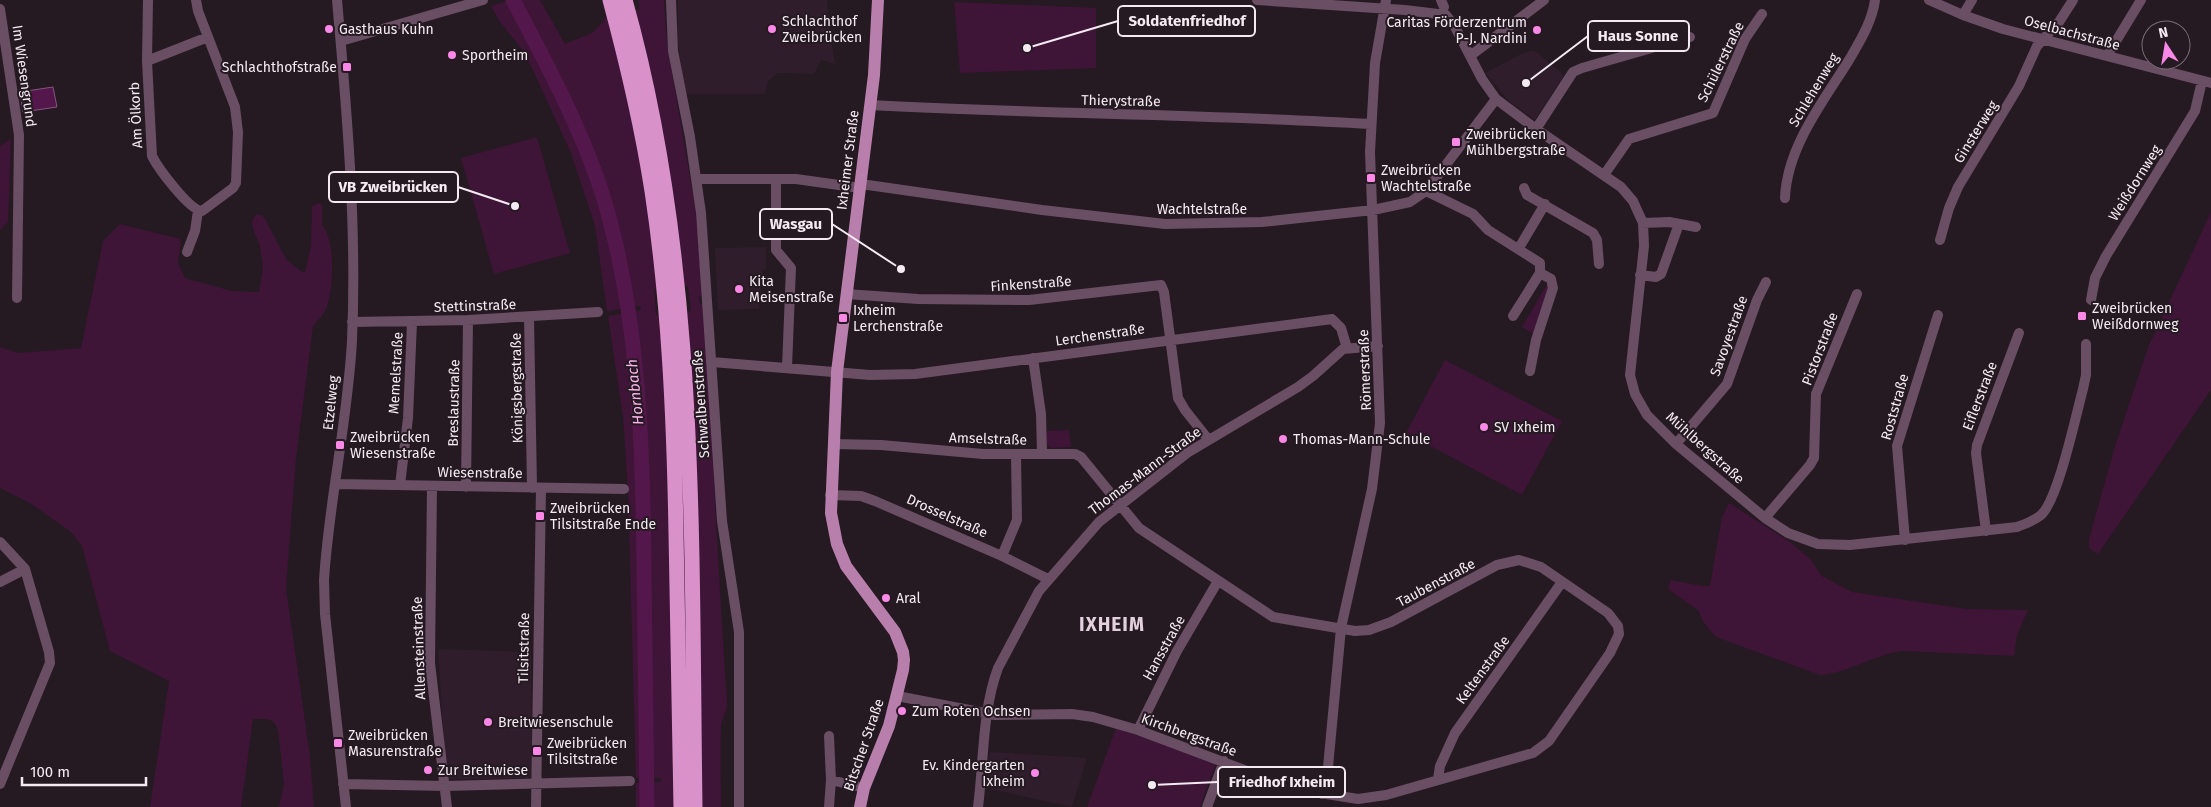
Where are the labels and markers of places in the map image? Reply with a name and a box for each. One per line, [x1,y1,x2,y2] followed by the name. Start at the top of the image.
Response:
[1118,6,1255,36] callout: Soldatenfriedhof
[782,13,862,46] place label: Schlachthof Zweibrücken
[1386,14,1527,47] place label: Caritas Förderzentrum P-J. Nardini
[339,21,434,38] place label: Gasthaus Kuhn
[1588,21,1689,51] callout: Haus Sonne
[323,23,335,35] marker: Gasthaus Kuhn
[766,23,778,35] marker: Schlachthof Zweibrücken
[1531,24,1543,36] marker: Caritas Förderzentrum P-J. Nardini
[462,47,528,64] place label: Sportheim
[446,49,458,61] marker: Sportheim
[222,59,337,76] place label: Schlachthofstraße
[341,61,353,73] marker: Schlachthofstraße
[1466,126,1566,159] place label: Zweibrücken Mühlbergstraße
[1450,136,1462,148] marker: Zweibrücken Mühlbergstraße
[1381,162,1471,195] place label: Zweibrücken Wachtelstraße
[329,172,458,202] callout: VB Zweibrücken
[1365,172,1377,184] marker: Zweibrücken Wachtelstraße
[760,209,832,239] callout: Wasgau
[749,273,834,306] place label: Kita Meisenstraße
[733,283,745,295] marker: Kita Meisenstraße
[2092,300,2179,333] place label: Zweibrücken Weißdornweg
[853,302,943,335] place label: Ixheim Lerchenstraße
[2076,310,2088,322] marker: Zweibrücken Weißdornweg
[837,312,849,324] marker: Ixheim Lerchenstraße
[1494,419,1556,436] place label: SV Ixheim
[1478,421,1490,433] marker: SV Ixheim
[350,429,436,462] place label: Zweibrücken Wiesenstraße
[1293,431,1430,448] place label: Thomas-Mann-Schule
[1277,433,1289,445] marker: Thomas-Mann-Schule
[334,439,346,451] marker: Zweibrücken Wiesenstraße
[550,500,656,533] place label: Zweibrücken Tilsitstraße Ende
[534,510,546,522] marker: Zweibrücken Tilsitstraße Ende
[896,590,921,607] place label: Aral
[880,592,892,604] marker: Aral
[912,703,1031,720] place label: Zum Roten Ochsen
[896,705,908,717] marker: Zum Roten Ochsen
[498,714,613,731] place label: Breitwiesenschule
[482,716,494,728] marker: Breitwiesenschule
[348,727,442,760] place label: Zweibrücken Masurenstraße
[547,735,627,768] place label: Zweibrücken Tilsitstraße
[332,737,344,749] marker: Zweibrücken Masurenstraße
[531,745,543,757] marker: Zweibrücken Tilsitstraße
[922,757,1025,790] place label: Ev. Kindergarten Ixheim
[438,762,528,779] place label: Zur Breitwiese
[422,764,434,776] marker: Zur Breitwiese
[1029,767,1041,779] marker: Ev. Kindergarten Ixheim
[1218,767,1345,797] callout: Friedhof Ixheim

